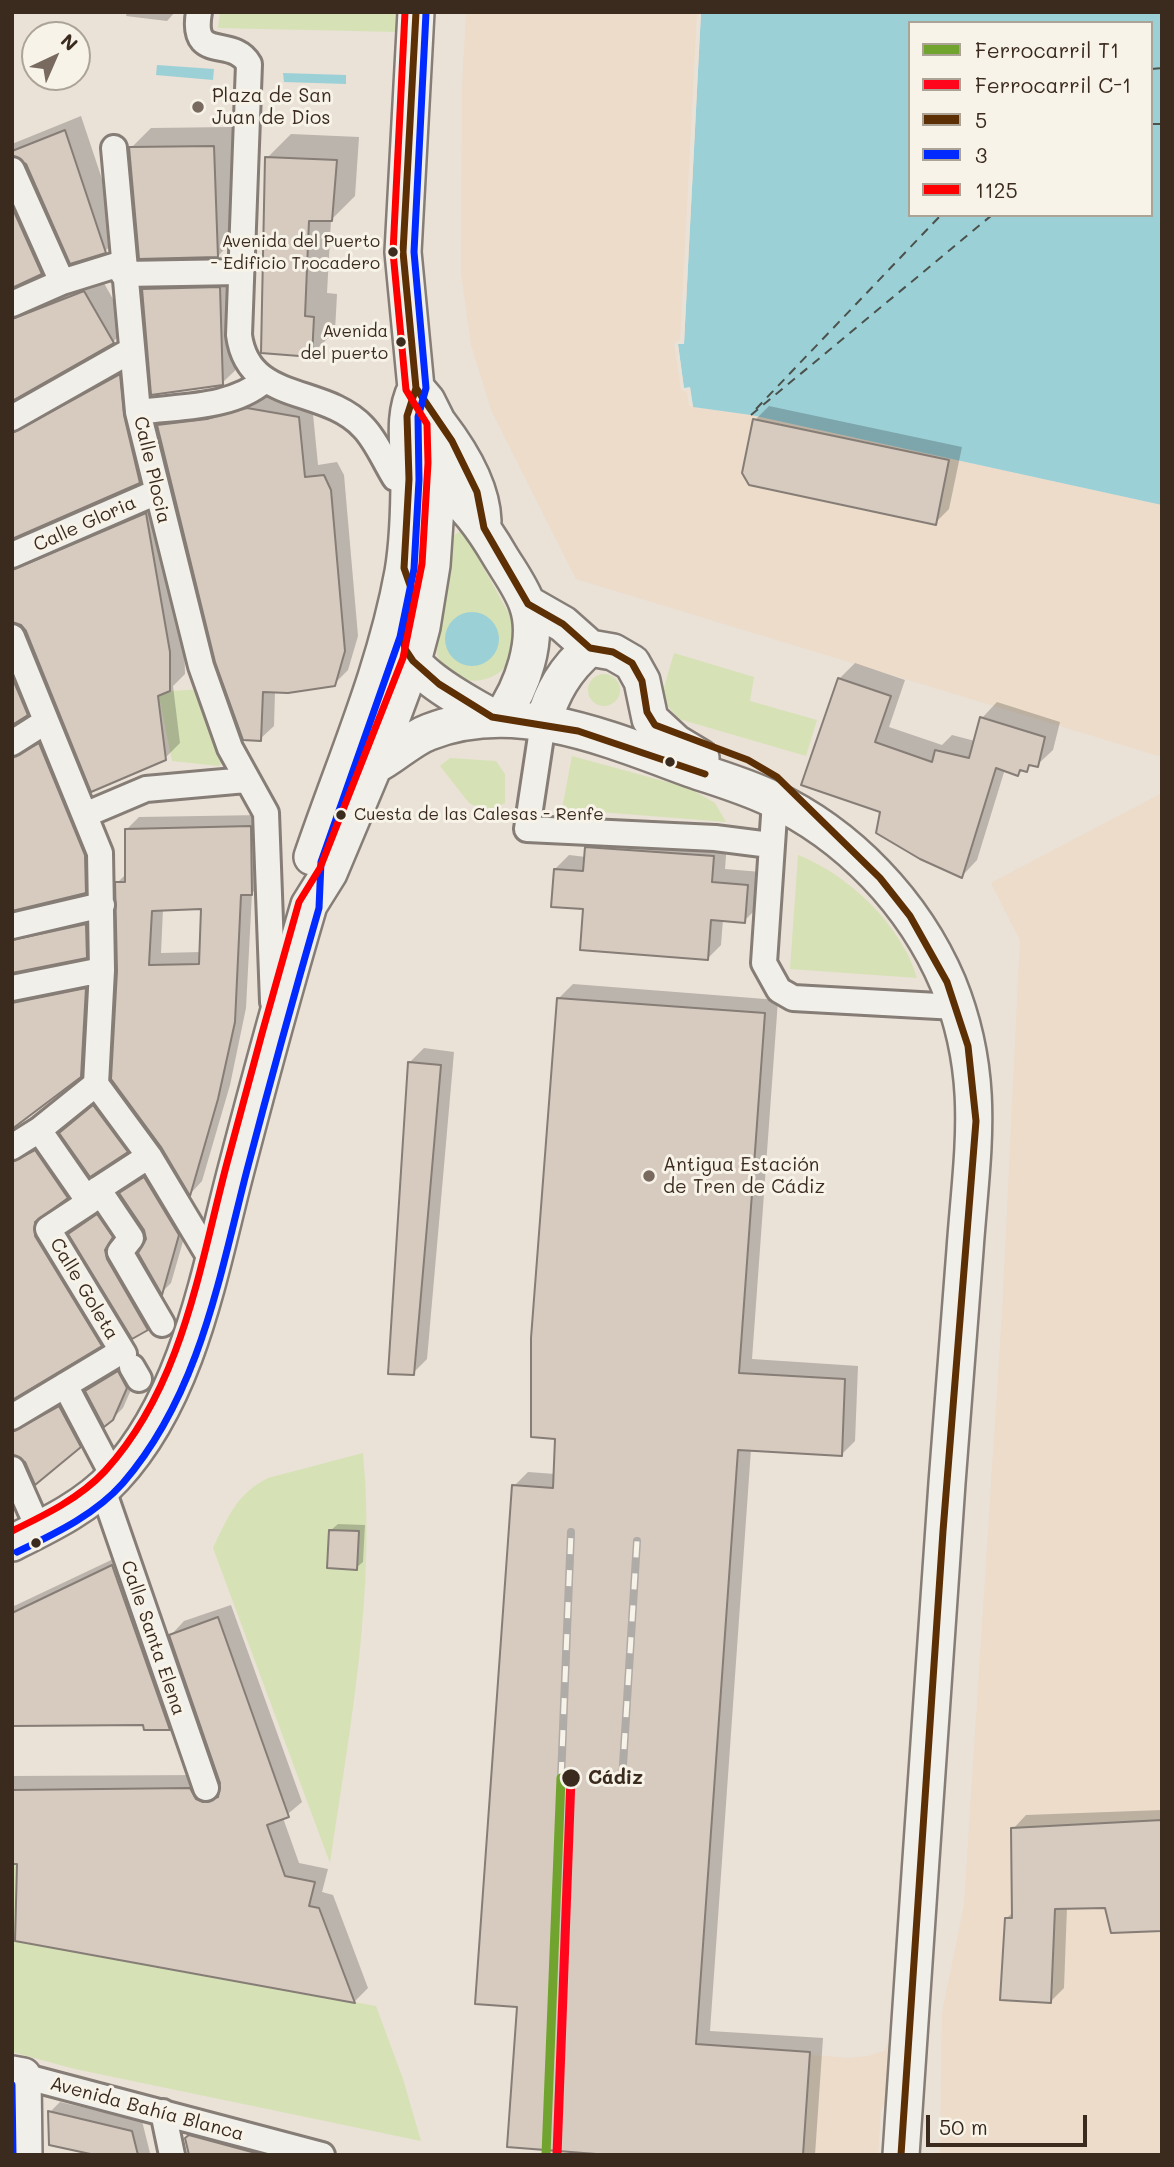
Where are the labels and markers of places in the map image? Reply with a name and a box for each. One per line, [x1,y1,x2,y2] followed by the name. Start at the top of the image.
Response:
[212,85,332,129] place label: Plaza de San Juan de Dios
[190,99,206,115] marker: Plaza de San Juan de Dios
[211,232,380,272] place label: Avenida del Puerto - Edificio Trocadero
[386,245,400,259] marker: Avenida del Puerto - Edificio Trocadero
[301,322,388,362] place label: Avenida del puerto
[394,335,408,349] marker: Avenida del puerto
[663,755,677,769] unlabelled marker
[354,805,604,825] place label: Cuesta de las Calesas - Renfe
[334,808,348,822] marker: Cuesta de las Calesas - Renfe
[663,1154,825,1198] place label: Antigua Estación de Tren de Cádiz
[641,1168,657,1184] marker: Antigua Estación de Tren de Cádiz
[29,1536,43,1550] unlabelled marker
[560,1767,582,1789] marker: Cádiz
[588,1767,643,1789] place label: Cádiz

